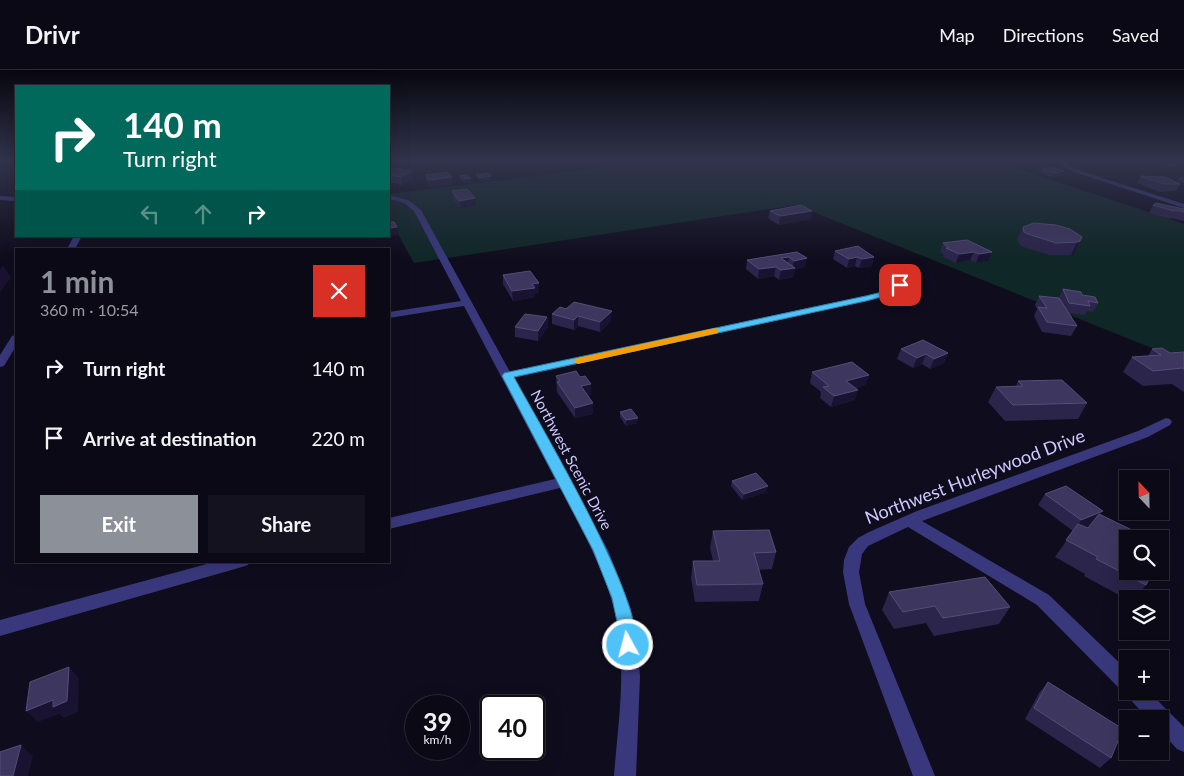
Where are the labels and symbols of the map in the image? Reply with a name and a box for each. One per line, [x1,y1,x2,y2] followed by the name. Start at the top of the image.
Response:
[879,264,921,306] pin
[527,386,616,533] street label: Northwest Scenic Drive
[861,424,1088,528] street label: Northwest Hurleywood Drive
[1119,470,1169,520] north arrow
[601,618,653,670] position arrow
[480,695,545,760] speed limit sign: 40

